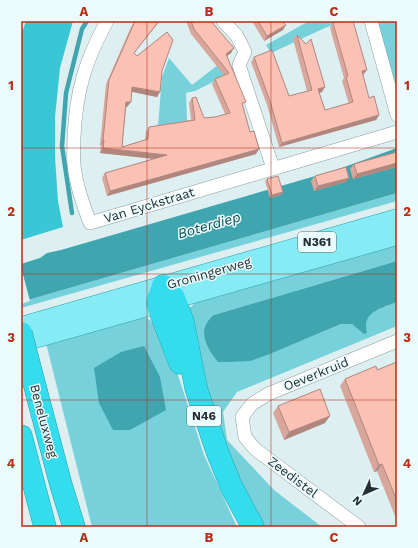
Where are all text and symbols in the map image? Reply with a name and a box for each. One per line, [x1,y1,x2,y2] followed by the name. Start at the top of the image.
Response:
[80,4,89,19] text: A
[205,4,214,19] text: B
[330,4,339,19] text: C
[8,78,14,93] text: 1
[404,78,410,93] text: 1
[102,184,197,226] street label: Van Eyckstraat
[7,204,15,219] text: 2
[403,204,411,219] text: 2
[176,208,242,242] water label: Boterdiep
[298,232,336,252] road number: N361
[165,254,253,292] street label: Groningerweg
[7,330,15,345] text: 3
[403,330,411,345] text: 3
[281,354,351,394] street label: Oeverkruid
[27,383,61,460] street label: Beneluxweg
[187,406,221,426] road number: N46
[265,453,321,501] street label: Zeedistel
[7,456,16,471] text: 4
[403,456,412,471] text: 4
[344,474,384,514] north arrow
[350,493,365,508] text: N
[80,530,89,545] text: A
[205,530,214,545] text: B
[330,530,339,545] text: C

